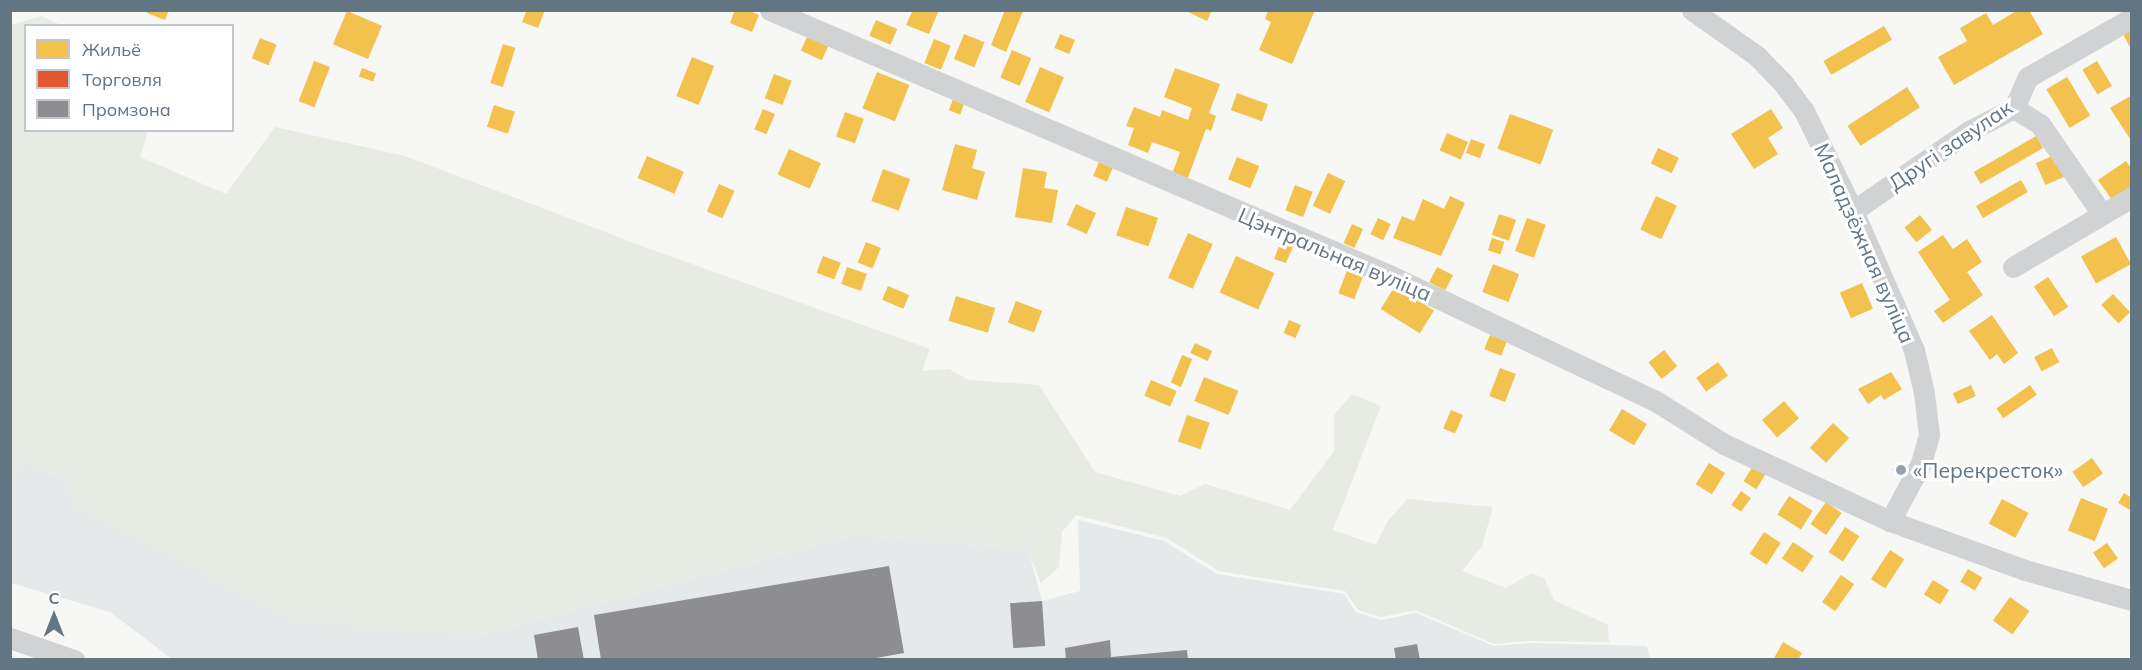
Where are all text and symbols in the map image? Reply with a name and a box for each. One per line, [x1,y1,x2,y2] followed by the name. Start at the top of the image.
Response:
[24,24,234,132] legend
[82,38,141,61] text: Жильё
[82,68,162,91] text: Торговля
[1884,94,2016,196] street label: Другі завулак
[82,98,171,121] text: Промзона
[1810,139,1920,347] street label: Маладзёжная вуліца
[1235,202,1435,306] street label: Цэнтральная вуліца
[1913,457,2063,483] place label: «Перекресток»
[1894,463,1908,477] marker: «Перекресток»
[24,586,84,646] north arrow
[49,588,59,608] text: С

